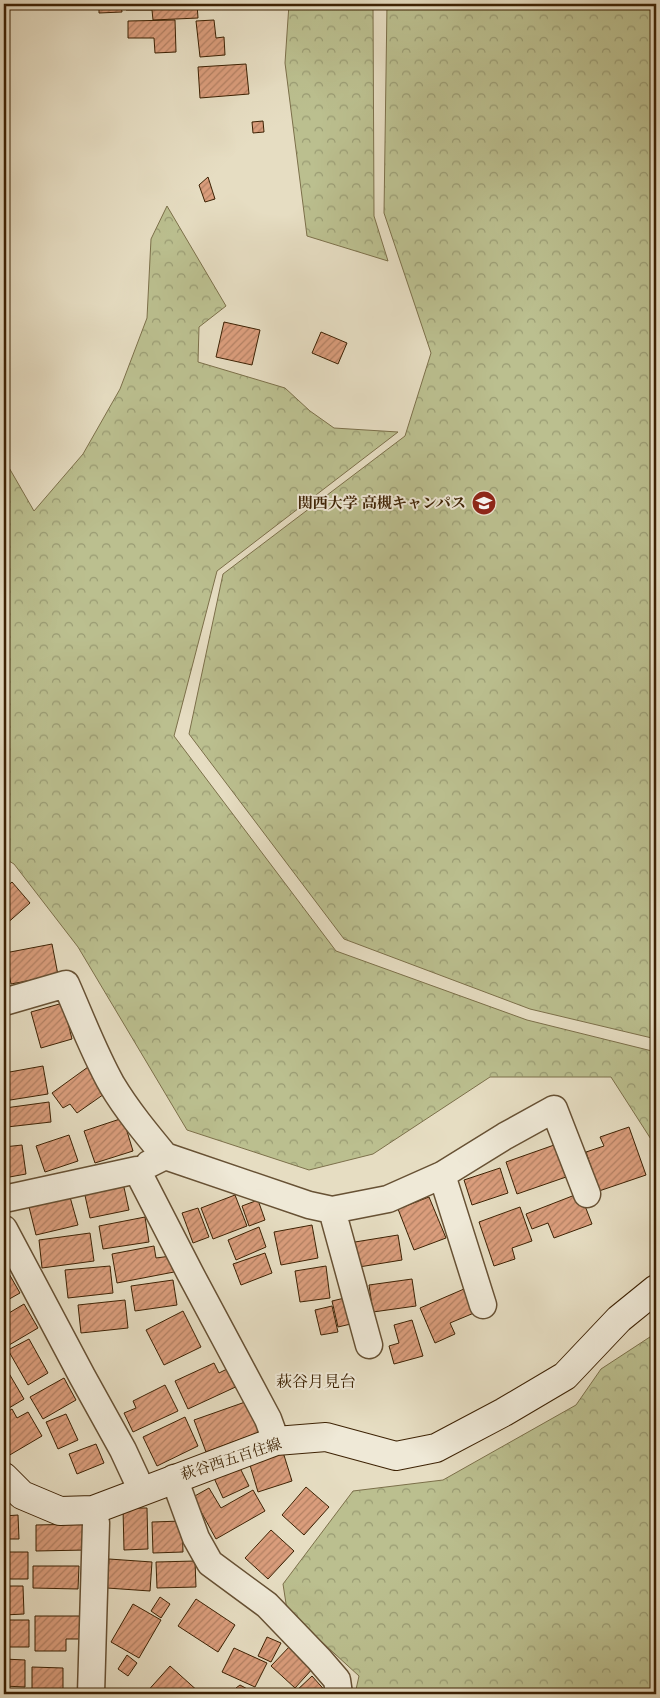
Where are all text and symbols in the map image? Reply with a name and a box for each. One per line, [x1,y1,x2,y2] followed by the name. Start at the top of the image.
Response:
[471,490,497,516] school or university icon: 関西大学 高槻キャンパス
[298,495,466,512] place label: 関西大学 高槻キャンパス
[276,1373,356,1391] district label: 萩谷月見台
[179,1435,284,1484] street label: 萩谷西五百住線

